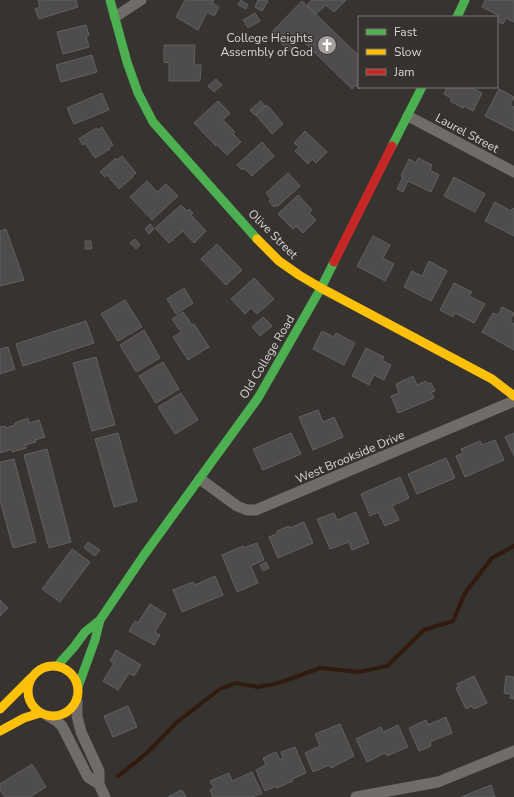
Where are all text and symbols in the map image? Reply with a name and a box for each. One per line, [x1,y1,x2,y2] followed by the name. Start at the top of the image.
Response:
[358,16,498,88] legend
[394,24,417,40] text: Fast
[220,30,313,60] place label: College Heights Assembly of God
[316,34,338,56] church icon: College Heights Assembly of God
[394,44,422,60] text: Slow
[393,64,415,80] text: Jam
[433,110,502,157] street label: Laurel Street
[245,206,302,263] street label: Olive Street
[236,312,298,402] street label: Old College Road
[293,427,407,487] street label: West Brookside Drive

